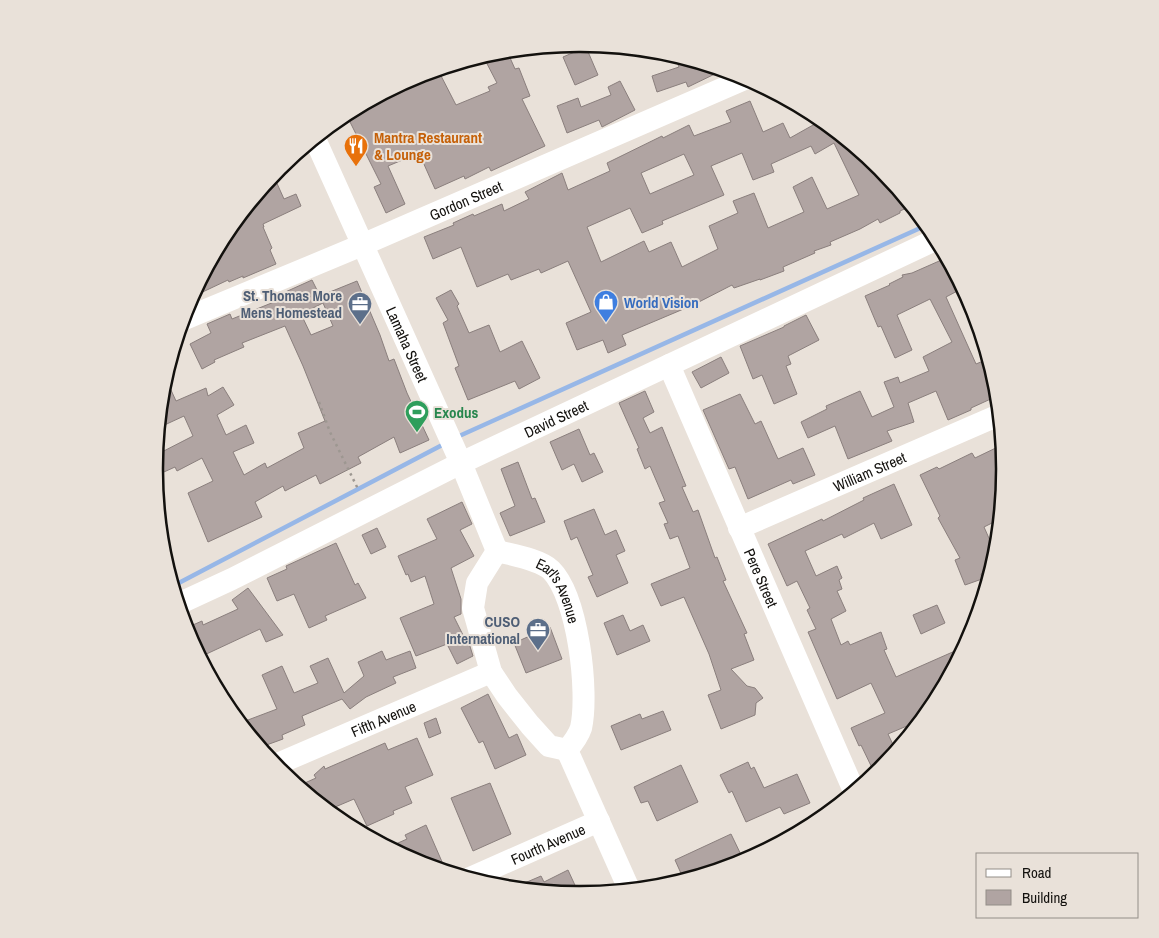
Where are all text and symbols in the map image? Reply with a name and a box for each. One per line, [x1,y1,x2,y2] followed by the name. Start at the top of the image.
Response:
[374,127,482,165] place label: Mantra Restaurant & Lounge
[343,133,369,167] restaurant icon: Mantra Restaurant & Lounge
[426,175,506,225] street label: Gordon Street
[241,285,342,323] place label: St. Thomas More Mens Homestead
[593,289,619,323] shop icon: World Vision
[347,291,373,325] office icon: St. Thomas More Mens Homestead
[624,292,699,313] place label: World Vision
[381,303,434,386] street label: Lamaha Street
[520,394,592,442] street label: David Street
[404,399,430,433] sports icon: Exodus
[434,402,479,423] place label: Exodus
[830,446,909,496] street label: William Street
[739,545,784,611] street label: Pere Street
[533,552,585,626] street label: Earl's Avenue
[446,611,520,649] place label: CUSO International
[525,617,551,651] office icon: CUSO International
[348,695,419,742] street label: Fifth Avenue
[507,818,588,869] street label: Fourth Avenue
[976,853,1139,918] legend
[1022,862,1051,883] text: Road
[1022,887,1067,908] text: Building

